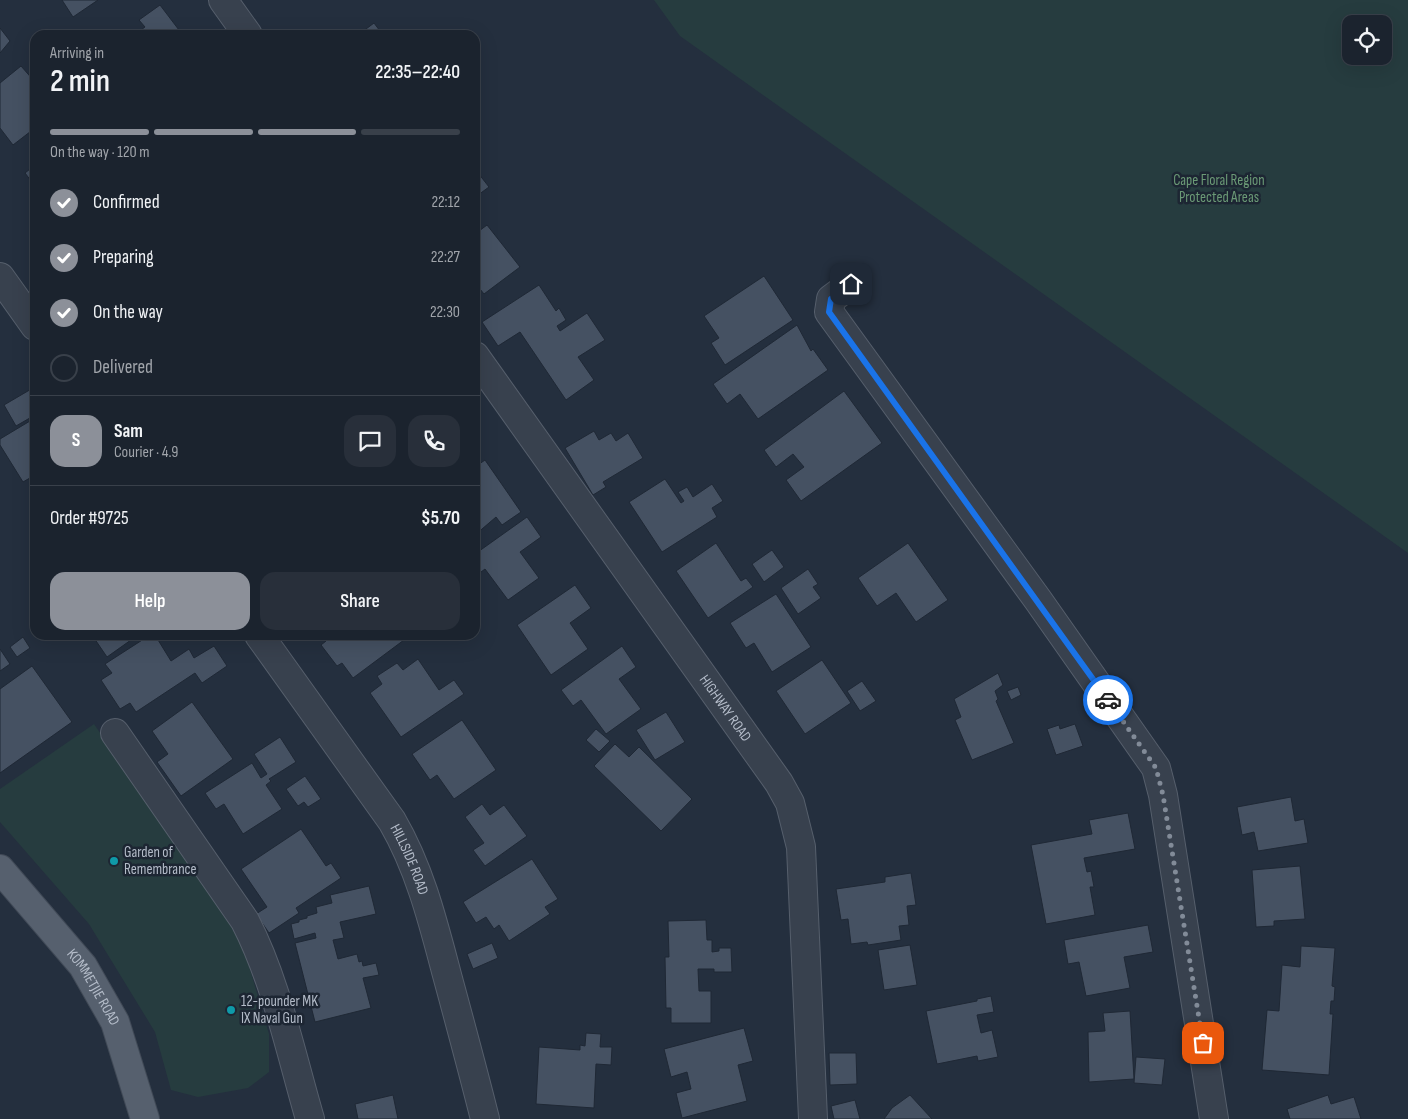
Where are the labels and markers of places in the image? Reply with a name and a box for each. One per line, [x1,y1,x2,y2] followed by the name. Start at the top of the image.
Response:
[830,263,872,305] pin
[124,843,197,879] place label: Garden of Remembrance
[108,855,120,867] marker: Garden of Remembrance
[241,992,318,1028] place label: 12-pounder MK IX Naval Gun
[225,1004,237,1016] marker: 12-pounder MK IX Naval Gun
[1182,1022,1224,1064] pin

